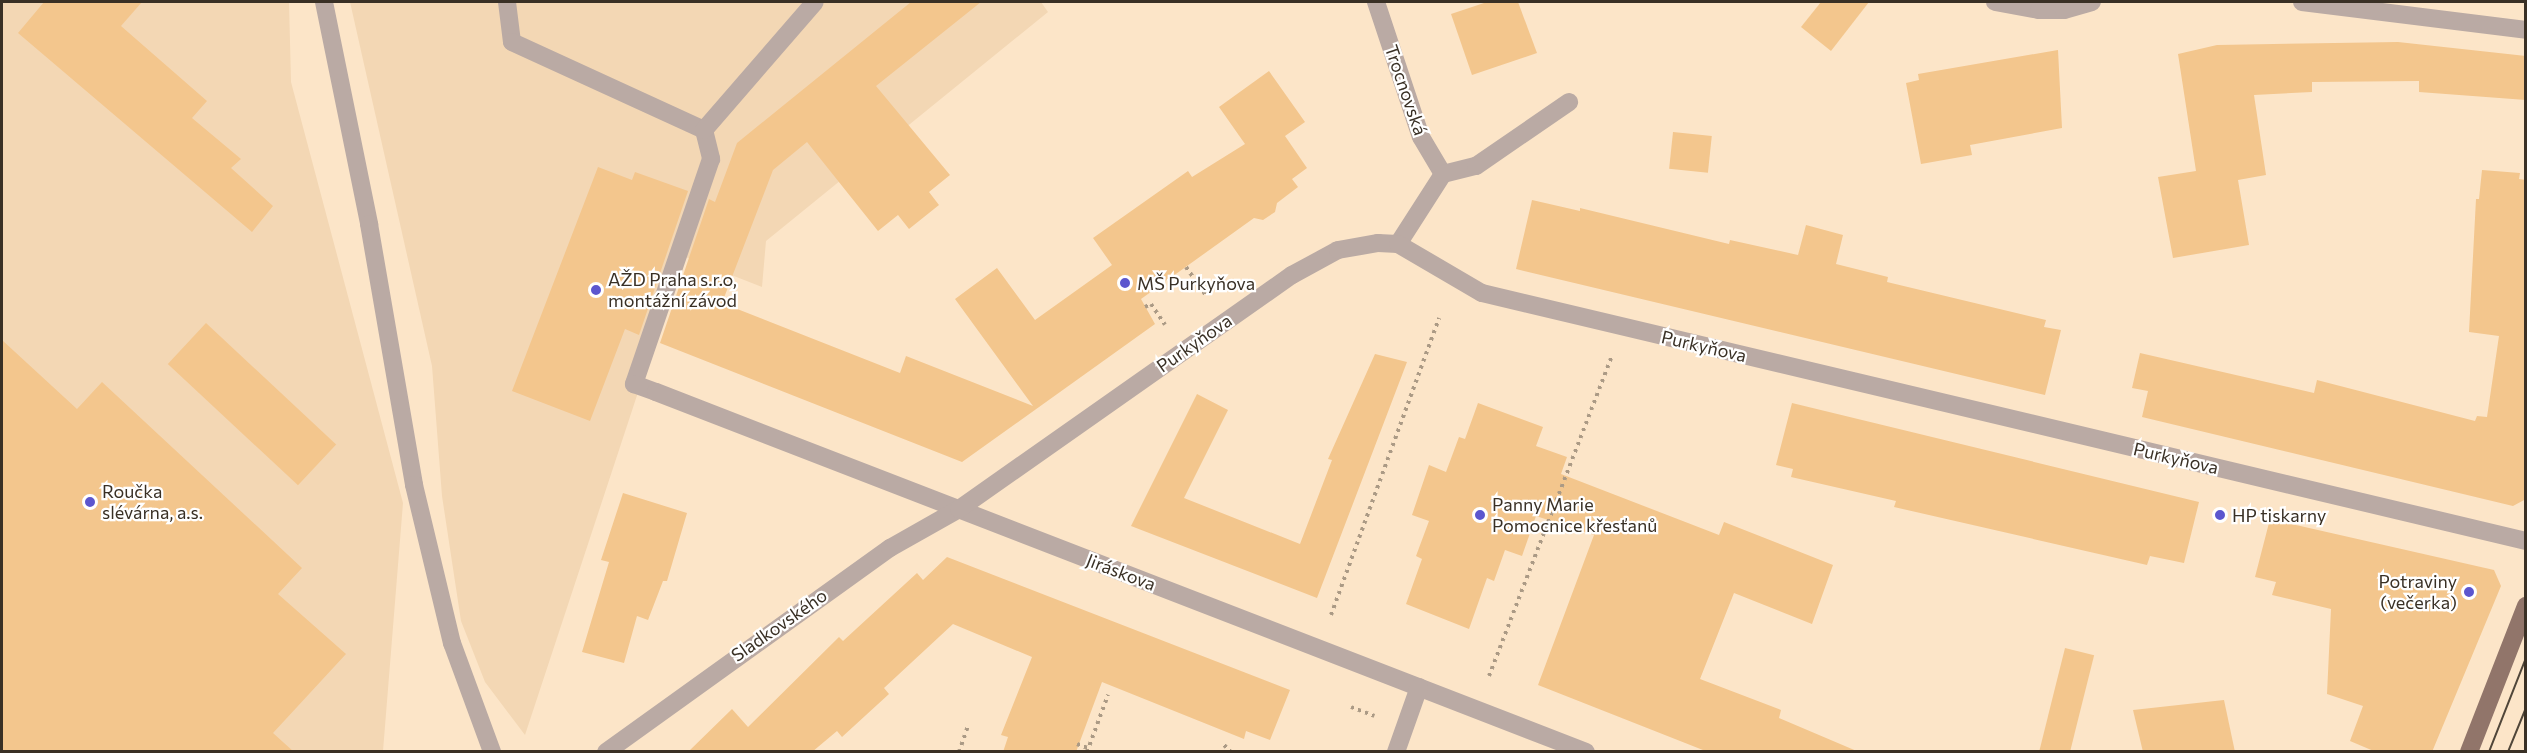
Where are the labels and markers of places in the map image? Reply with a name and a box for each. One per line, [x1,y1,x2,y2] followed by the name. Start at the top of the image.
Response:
[608,269,737,312] place label: AŽD Praha s.r.o, montážní závod
[1137,272,1255,294] place label: MŠ Purkyňova
[1118,276,1132,290] marker: MŠ Purkyňova
[589,283,603,297] marker: AŽD Praha s.r.o, montážní závod
[102,481,203,524] place label: Roučka slévárna, a.s.
[1492,494,1657,536] place label: Panny Marie Pomocnice křesťanů
[83,495,97,509] marker: Roučka slévárna, a.s.
[2232,504,2326,526] place label: HP tiskarny
[1473,508,1487,522] marker: Panny Marie Pomocnice křesťanů
[2213,508,2227,522] marker: HP tiskarny
[2379,571,2457,614] place label: Potraviny (večerka)
[2462,585,2476,599] marker: Potraviny (večerka)

